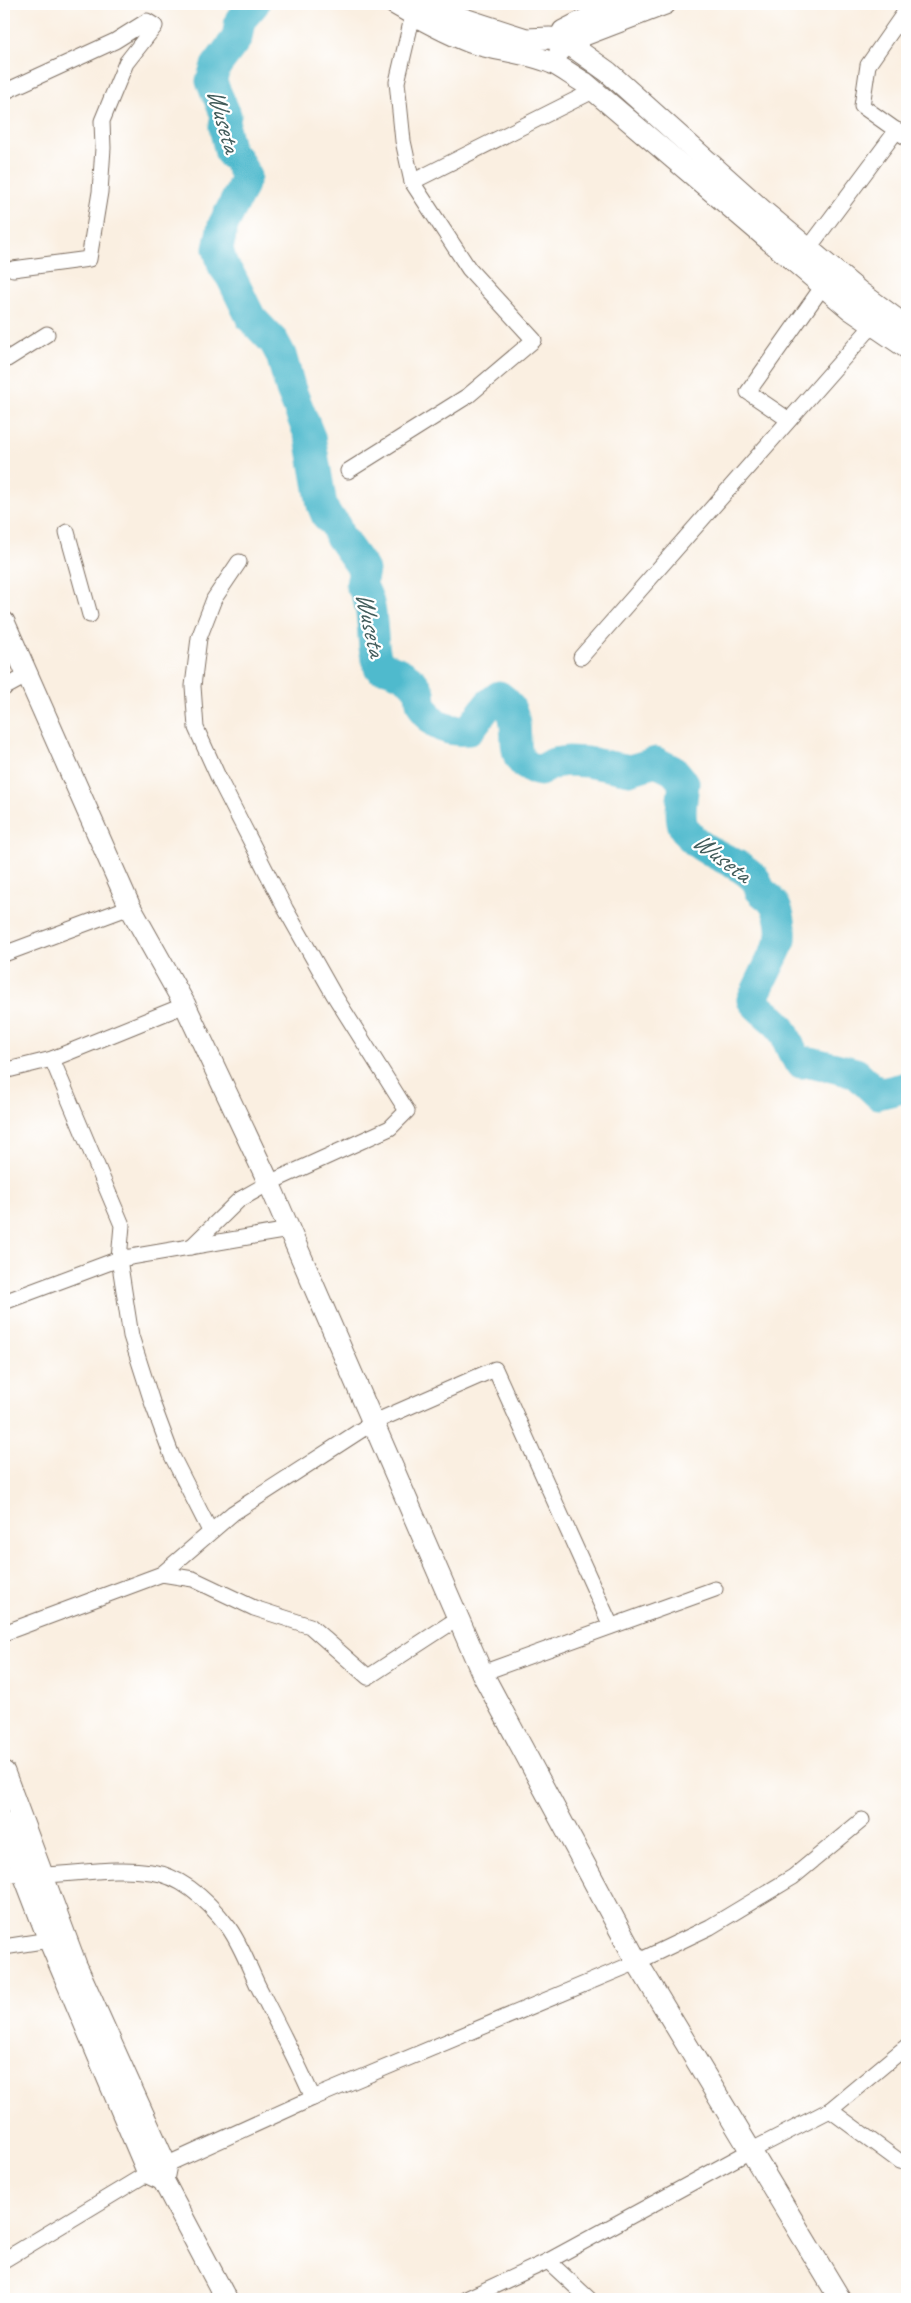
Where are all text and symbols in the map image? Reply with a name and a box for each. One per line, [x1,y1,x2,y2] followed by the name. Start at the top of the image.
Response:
[199,84,250,159] water label: Wuseta
[348,589,395,662] water label: Wuseta
[686,824,761,892] water label: Wuseta

